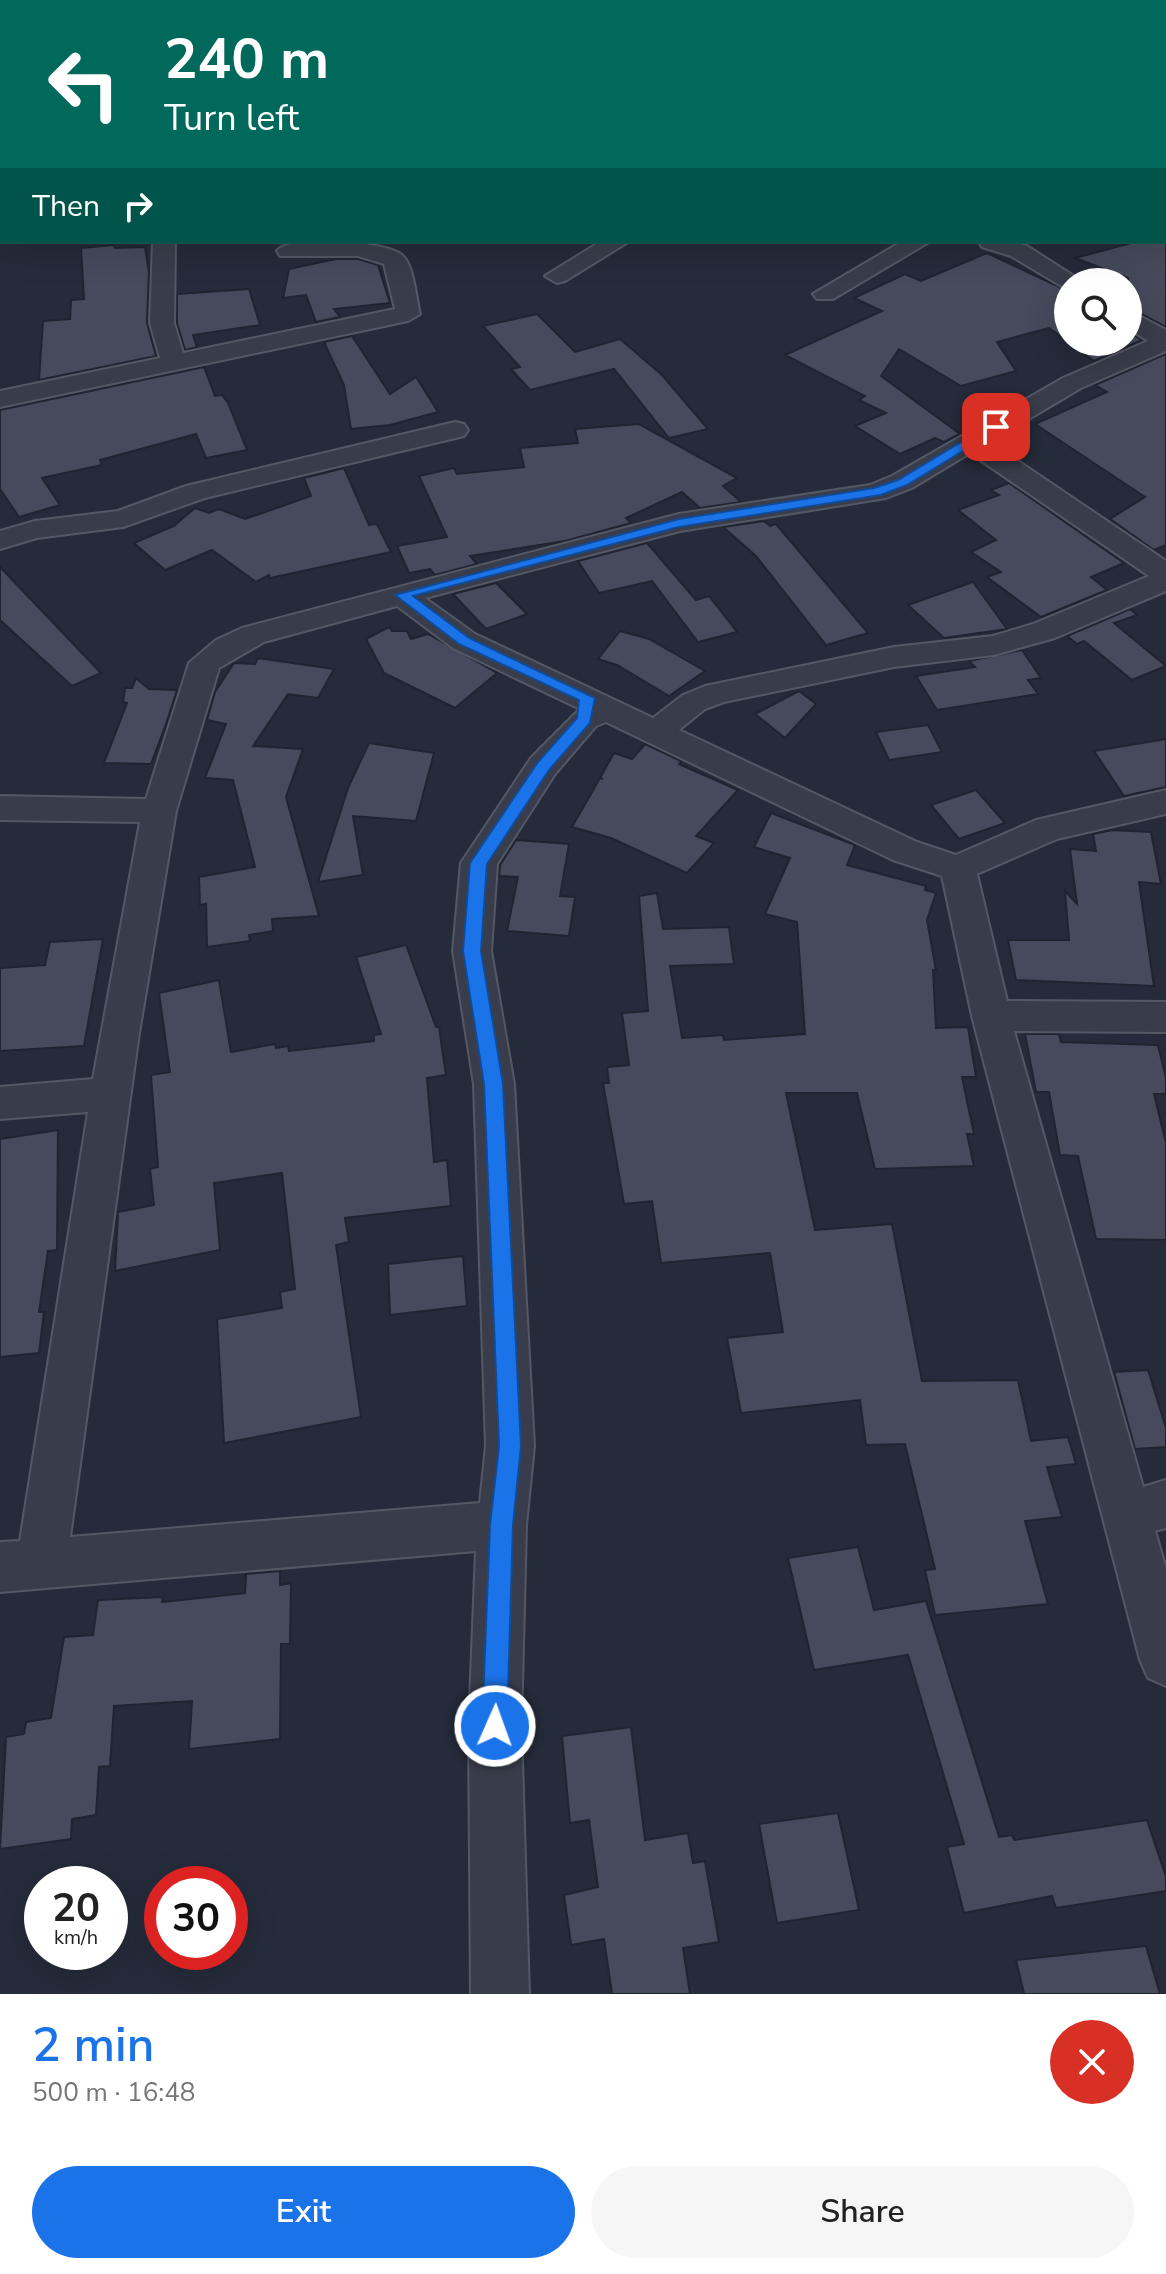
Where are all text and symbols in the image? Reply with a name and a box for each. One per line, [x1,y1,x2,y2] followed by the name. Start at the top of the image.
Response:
[164,21,329,98] text: 240 m
[32,32,136,136] icon: left
[164,94,299,143] text: Turn left
[116,184,160,228] icon: right
[32,186,100,227] text: Then
[1054,268,1142,356] map controls
[1054,268,1142,356] button: search
[962,393,1030,461] pin
[974,405,1018,449] icon: arrive
[453,1684,537,1768] position arrow
[144,1866,248,1970] speed limit sign: 30
[52,1881,100,1935] text: 20
[54,1924,98,1951] text: km/h
[32,2012,154,2078] text: 2 min
[1050,2020,1134,2104] button: close
[32,2075,195,2110] text: 500 m · 16:48
[32,2166,575,2258] button: Exit
[591,2166,1134,2258] button: Share

